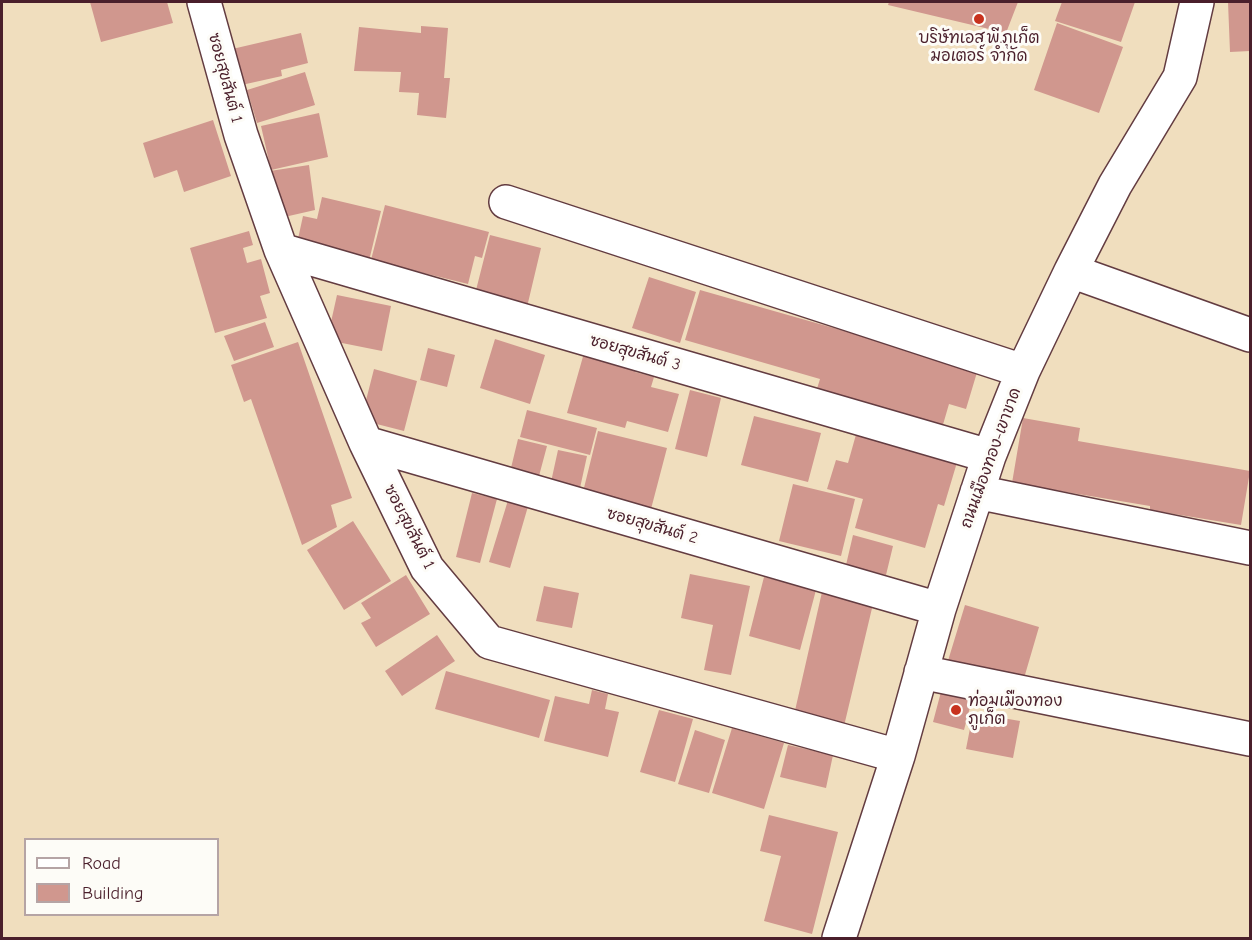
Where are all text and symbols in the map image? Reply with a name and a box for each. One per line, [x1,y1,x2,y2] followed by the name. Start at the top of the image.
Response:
[972,12,986,26] marker: บริษัทเอส.พี.ภูเก็ต มอเตอร์ จำกัด
[918,28,1040,66] place label: บริษัทเอส.พี.ภูเก็ต มอเตอร์ จำกัด
[204,31,246,125] street label: ซอยสุขสันต์ 1
[587,331,683,375] street label: ซอยสุขสันต์ 3
[957,385,1025,531] street label: ถนนเมืองทอง-เขาขาด
[380,482,438,572] street label: ซอยสุขสันต์ 1
[604,504,700,548] street label: ซอยสุขสันต์ 2
[968,691,1062,729] place label: ท่อมเมืองทอง ภูเก็ต
[949,703,963,717] marker: ท่อมเมืองทอง ภูเก็ต
[24,838,219,916] legend
[82,853,121,874] text: Road
[82,883,144,904] text: Building

